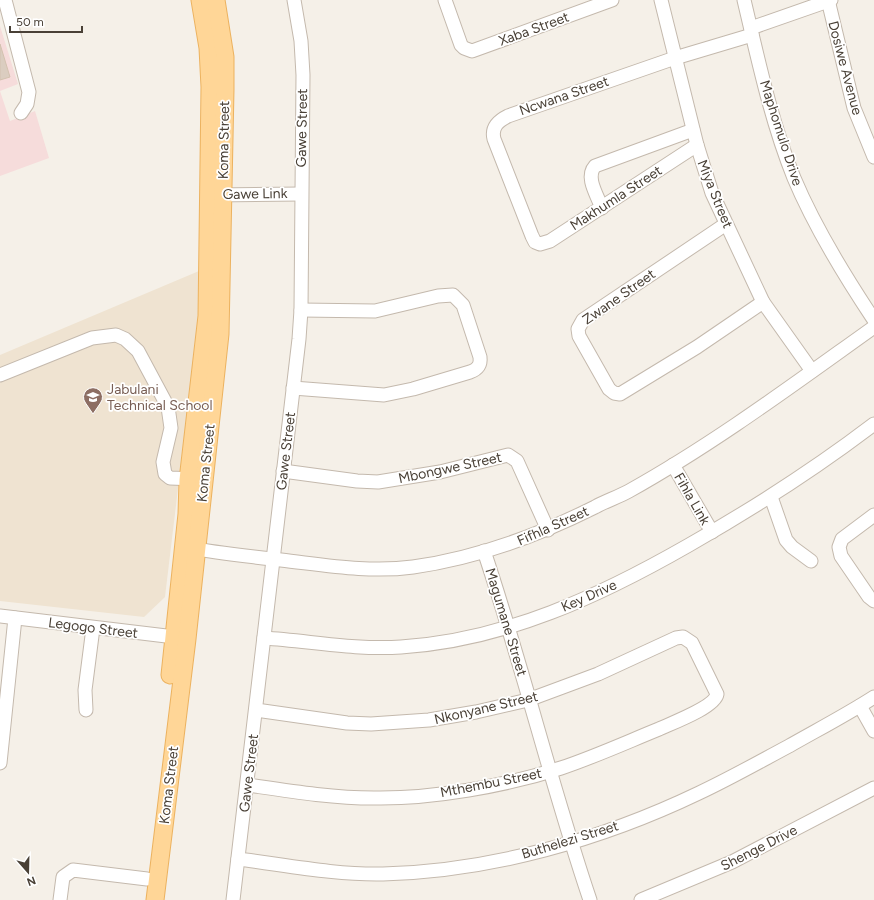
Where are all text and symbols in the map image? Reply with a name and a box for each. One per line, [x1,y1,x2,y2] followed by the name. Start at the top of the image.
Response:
[10,8,82,34] scale bar
[497,8,571,50] street label: Xaba Street
[16,15,44,29] text: 50 m
[824,19,866,117] street label: Dosiwe Avenue
[517,73,611,119] street label: Ncwana Street
[756,78,806,188] street label: Maphomulo Drive
[293,88,311,168] street label: Gawe Street
[215,101,233,179] street label: Koma Street
[694,157,736,231] street label: Miya Street
[567,162,665,234] street label: Makhumla Street
[222,185,288,203] street label: Gawe Link
[579,266,659,328] street label: Zwane Street
[107,381,213,414] place label: Jabulani Technical School
[82,386,104,414] school or university icon: Jabulani Technical School
[273,411,299,491] street label: Gawe Street
[193,423,219,503] street label: Koma Street
[397,449,503,487] street label: Mbongwe Street
[670,470,714,528] street label: Fihla Link
[514,503,592,549] street label: Fifhla Street
[481,566,531,678] street label: Magumane Street
[559,576,620,616] street label: Key Drive
[47,614,139,642] street label: Legogo Street
[433,688,539,728] street label: Nkonyane Street
[236,733,262,813] street label: Gawe Street
[156,745,182,825] street label: Koma Street
[439,765,543,801] street label: Mthembu Street
[519,817,621,863] street label: Buthelezi Street
[718,821,800,875] street label: Shenge Drive
[8,852,48,892] north arrow
[25,873,37,888] text: N

